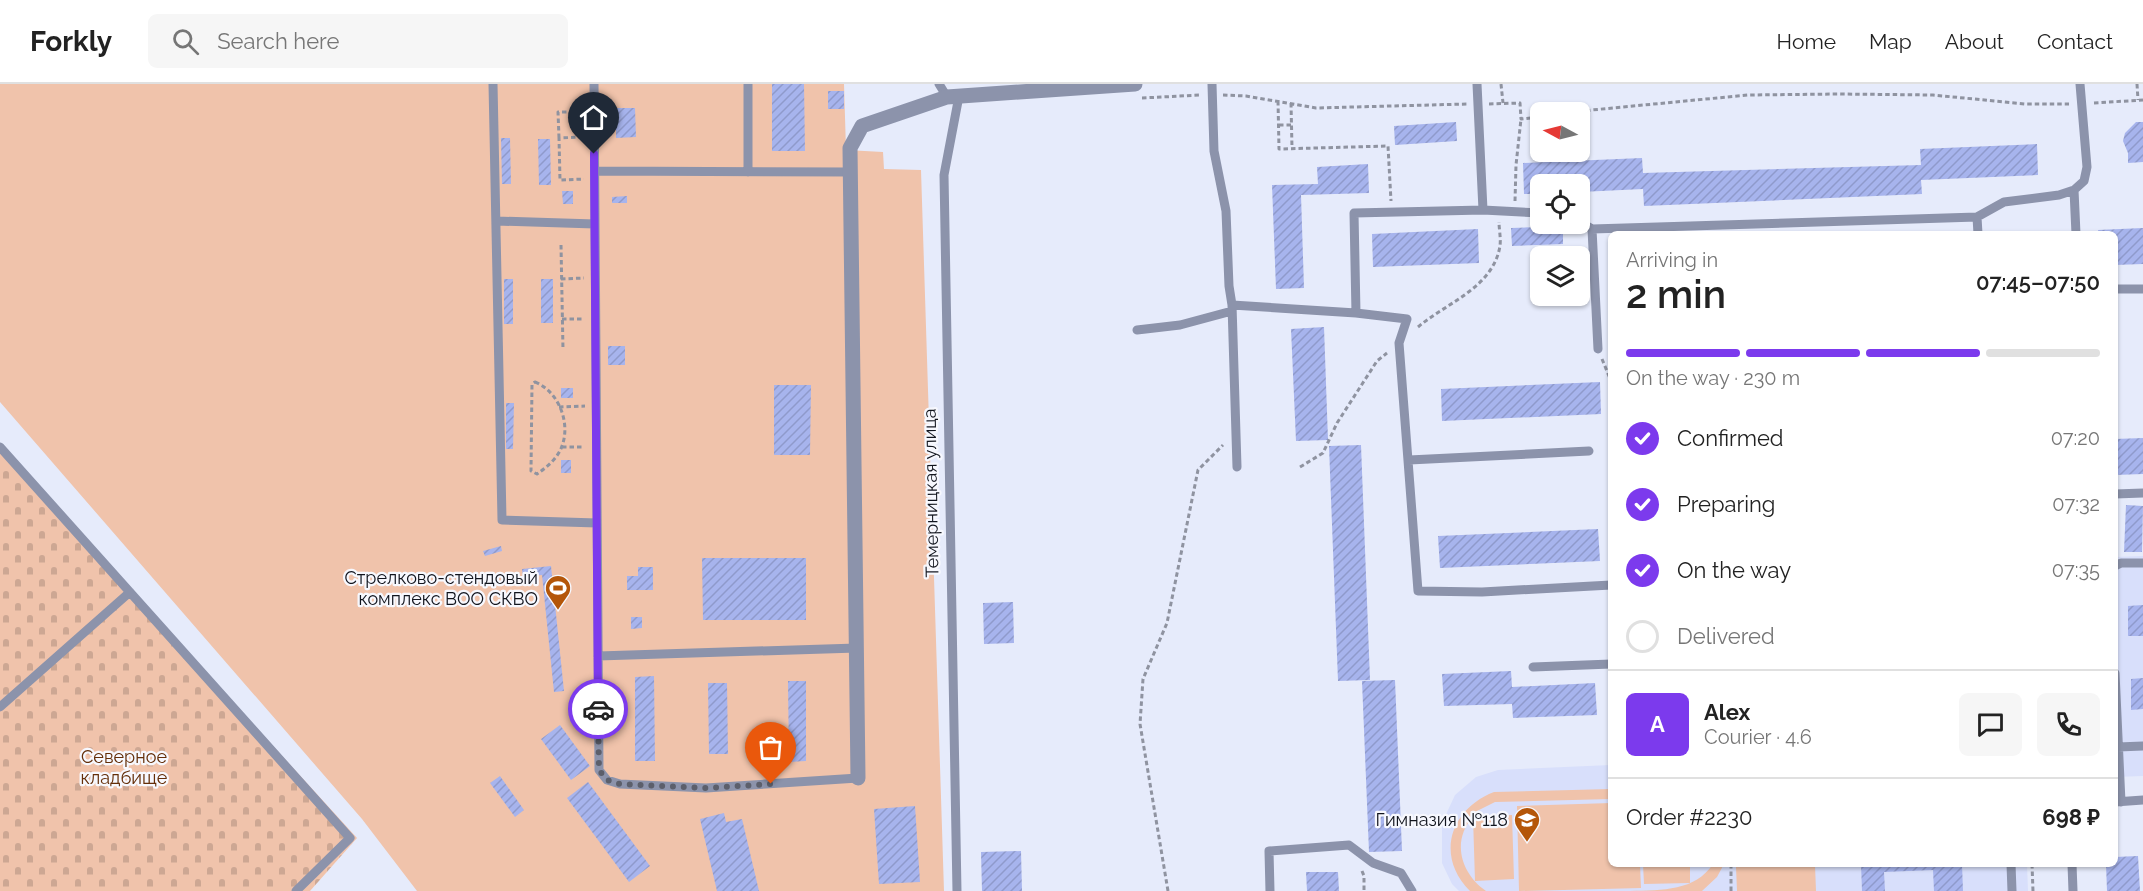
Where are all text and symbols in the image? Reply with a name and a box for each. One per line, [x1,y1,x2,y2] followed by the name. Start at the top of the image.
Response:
[148,14,568,68] search box
[30,25,112,58] text: Forkly
[169,25,202,58] icon: search
[217,28,339,54] text: Search here
[1777,29,1836,54] text: Home
[1869,29,1912,54] text: Map
[1945,29,2004,54] text: About
[2037,29,2113,54] text: Contact
[568,92,619,154] pin
[577,101,610,134] icon: home
[1530,102,1590,162] north arrow
[1530,102,1590,306] map controls
[1530,174,1590,234] button: locate
[1530,246,1590,306] button: layers
[1626,248,1718,272] text: Arriving in
[1976,269,2100,295] text: 07:45–07:50
[1626,271,1726,317] text: 2 min
[1626,366,1800,390] text: On the way · 230 m
[919,408,942,578] street label: Темерницкая улица
[1626,422,1659,455] icon: check
[1677,425,1784,451] text: Confirmed
[2051,426,2100,450] text: 07:20
[1626,488,1659,521] icon: check
[1677,491,1775,517] text: Preparing
[2052,492,2100,516] text: 07:32
[1626,554,1659,587] icon: check
[1677,557,1791,583] text: On the way
[2052,558,2100,582] text: 07:35
[344,567,538,609] place label: Стрелково-стендовый комплекс ВОО СКВО
[543,573,573,611] sports icon: Стрелково-стендовый комплекс ВОО СКВО
[1677,623,1775,649] text: Delivered
[568,679,628,739] courier
[582,693,615,726] icon: car
[1959,693,2022,756] button: chat
[2037,693,2100,756] button: phone
[1704,699,1750,725] text: Alex
[1650,711,1665,737] text: A
[745,722,796,784] pin
[1704,725,1812,749] text: Courier · 4.6
[754,731,787,764] icon: bag
[81,746,168,788] park label: Северное кладбище
[1626,804,1752,830] text: Order #2230
[2042,804,2100,830] text: 698 ₽
[1512,805,1542,843] school or university icon: Гимназия №118
[1376,809,1508,830] place label: Гимназия №118

